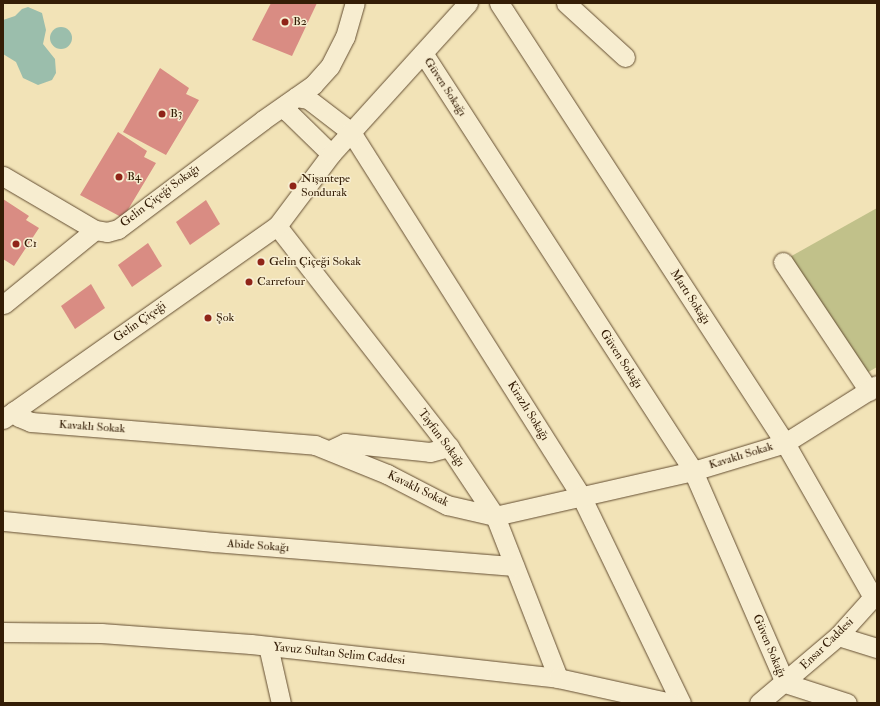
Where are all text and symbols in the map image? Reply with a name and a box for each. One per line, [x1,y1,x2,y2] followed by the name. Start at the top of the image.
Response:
[293,15,307,29] place label: B2
[280,17,290,27] marker: B2
[421,55,469,119] street label: Güven Sokağı
[170,107,182,121] place label: B3
[157,109,167,119] marker: B3
[118,162,202,230] street label: Gelin Çiçeği Sokağı
[127,170,141,184] place label: B4
[114,172,124,182] marker: B4
[301,172,350,200] place label: Nişantepe Sondurak
[288,181,298,191] marker: Nişantepe Sondurak
[24,237,37,251] place label: C1
[11,239,21,249] marker: C1
[269,255,361,269] place label: Gelin Çiçeği Sokak
[256,257,266,267] marker: Gelin Çiçeği Sokak
[667,267,713,327] street label: Martı Sokağı
[257,275,305,289] place label: Carrefour
[244,277,254,287] marker: Carrefour
[111,299,169,345] street label: Gelin Çiçeği
[216,311,234,325] place label: Şok
[203,313,213,323] marker: Şok
[597,327,645,391] street label: Güven Sokağı
[504,378,552,444] street label: Kirazlı Sokağı
[415,406,467,470] street label: Tayfun Sokağı
[58,417,126,437] street label: Kavaklı Sokak
[707,439,775,473] street label: Kavaklı Sokak
[385,468,451,510] street label: Kavaklı Sokak
[227,537,289,555] street label: Abide Sokağı
[749,612,789,680] street label: Güven Sokağı
[797,615,857,673] street label: Ensar Caddesi
[272,640,406,668] street label: Yavuz Sultan Selim Caddesi

